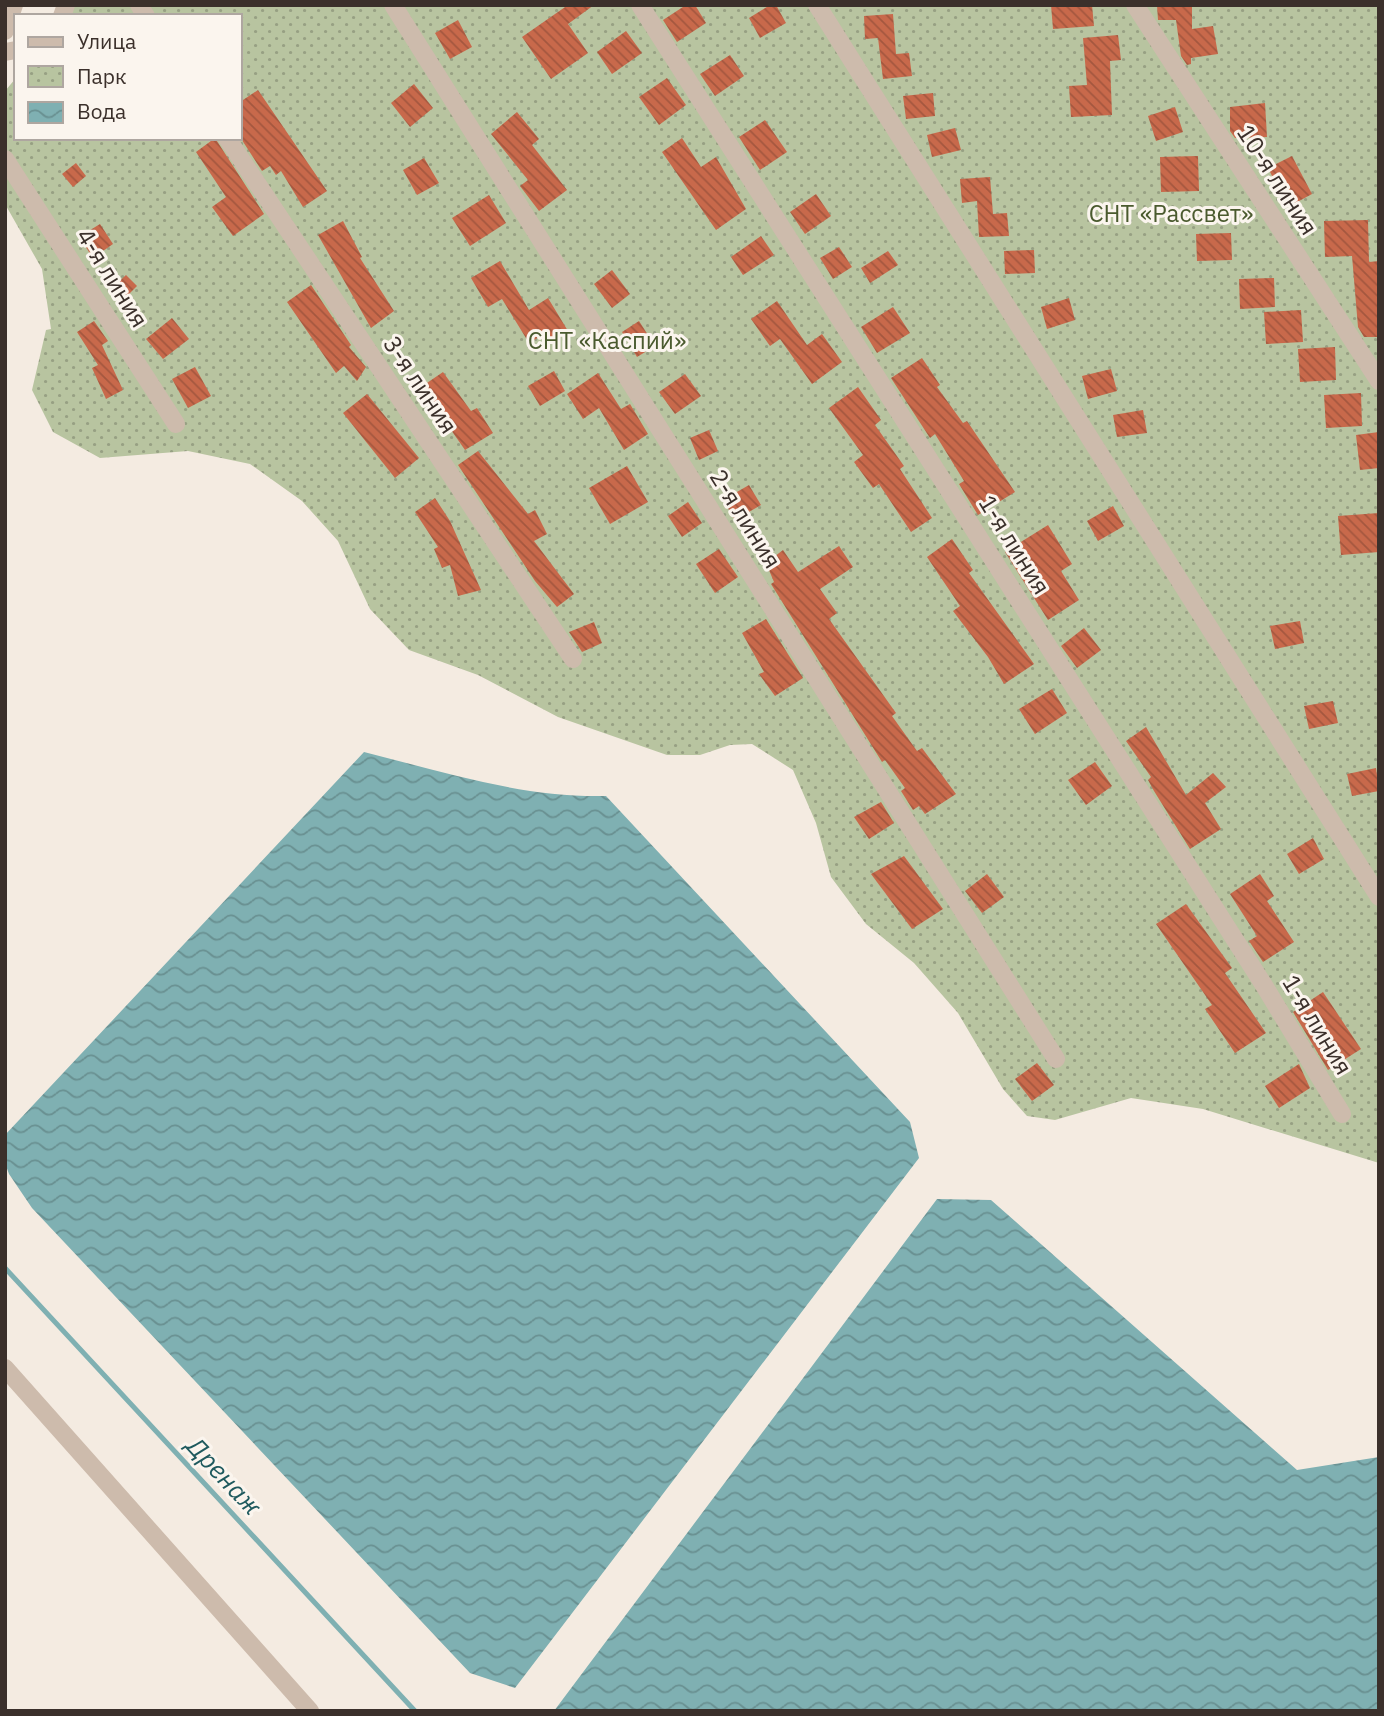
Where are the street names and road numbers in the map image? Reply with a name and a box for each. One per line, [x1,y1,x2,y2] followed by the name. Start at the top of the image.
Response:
[1230,118,1325,241] street label: 10-я линия
[70,222,156,333] street label: 4-я линия
[376,329,465,439] street label: 3-я линия
[703,463,789,574] street label: 2-я линия
[972,489,1058,600] street label: 1-я линия
[1276,969,1360,1080] street label: 1-я линия

